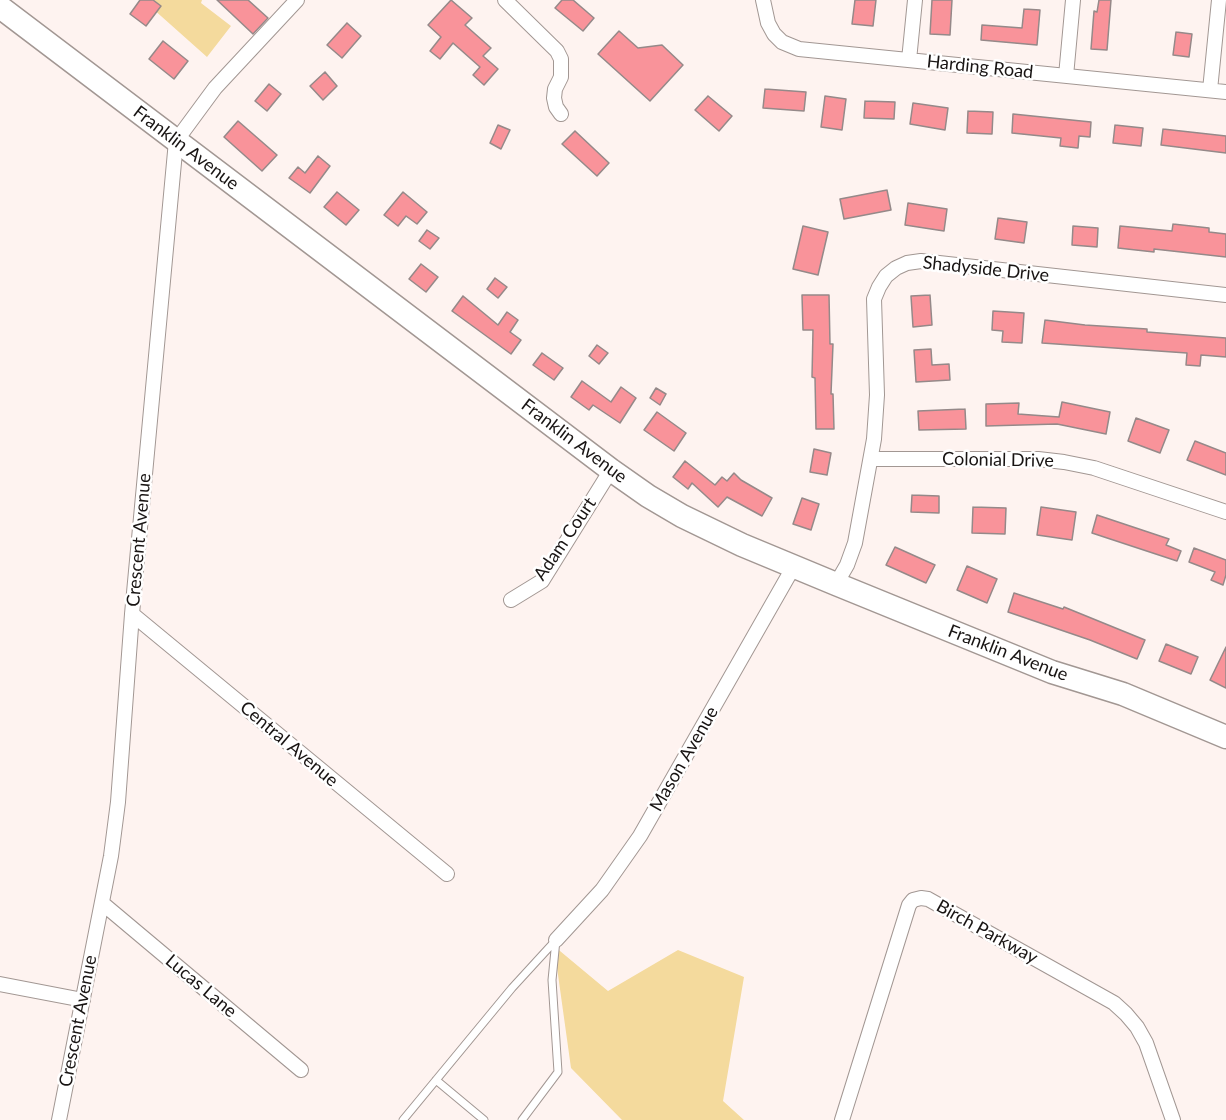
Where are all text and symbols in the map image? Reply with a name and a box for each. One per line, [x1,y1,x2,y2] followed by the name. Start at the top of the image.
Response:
[926,51,1034,83] street label: Harding Road
[129,101,243,195] street label: Franklin Avenue
[922,252,1050,286] street label: Shadyside Drive
[517,394,631,488] street label: Franklin Avenue
[942,448,1054,472] street label: Colonial Drive
[122,472,156,608] street label: Crescent Avenue
[529,493,601,585] street label: Adam Court
[945,620,1071,686] street label: Franklin Avenue
[236,697,342,791] street label: Central Avenue
[645,703,723,815] street label: Mason Avenue
[933,895,1041,969] street label: Birch Parkway
[161,950,241,1022] street label: Lucas Lane
[55,953,101,1089] street label: Crescent Avenue

